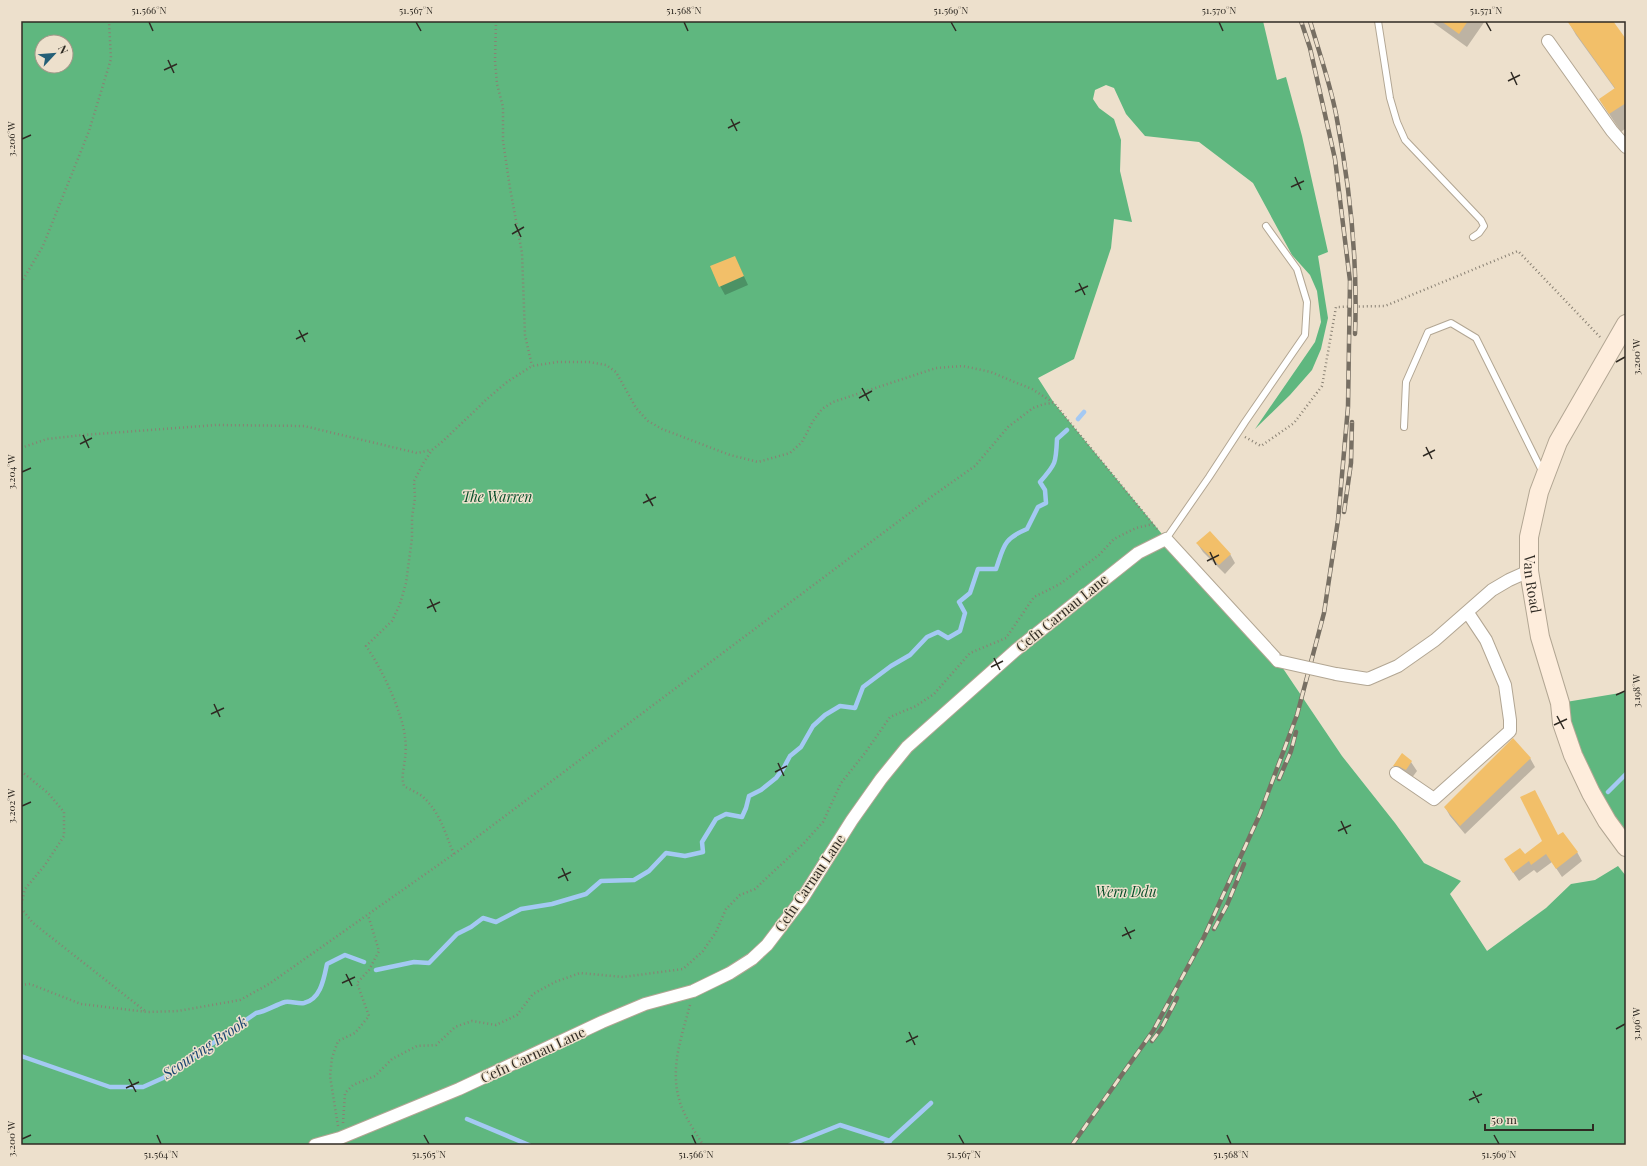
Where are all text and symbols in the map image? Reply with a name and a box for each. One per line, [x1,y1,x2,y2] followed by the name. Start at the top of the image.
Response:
[131,3,167,17] text: 51.566°N
[399,3,433,17] text: 51.567°N
[666,3,702,17] text: 51.568°N
[934,3,968,17] text: 51.569°N
[1202,3,1236,17] text: 51.570°N
[1470,3,1502,17] text: 51.571°N
[34,34,74,74] north arrow
[55,43,72,56] text: N
[4,120,18,157] text: 3.206°W
[1629,338,1643,375] text: 3.200°W
[4,454,18,489] text: 3.204°W
[462,487,532,506] park label: The Warren
[1520,554,1546,614] street label: Van Road
[1012,569,1112,656] street label: Cefn Carnau Lane
[1629,673,1643,708] text: 3.198°W
[4,788,18,823] text: 3.202°W
[770,830,849,935] street label: Cefn Carnau Lane
[1095,882,1157,901] park label: Wern Ddu
[1629,1006,1643,1041] text: 3.196°W
[157,1011,251,1084] water label: Scouring Brook
[477,1022,588,1087] street label: Cefn Carnau Lane
[1485,1106,1593,1132] scale bar
[1491,1111,1517,1127] text: 50 m
[4,1120,18,1157] text: 3.200°W
[144,1147,178,1161] text: 51.564°N
[412,1147,446,1161] text: 51.565°N
[678,1147,714,1161] text: 51.566°N
[947,1147,981,1161] text: 51.567°N
[1213,1147,1249,1161] text: 51.568°N
[1482,1147,1516,1161] text: 51.569°N

